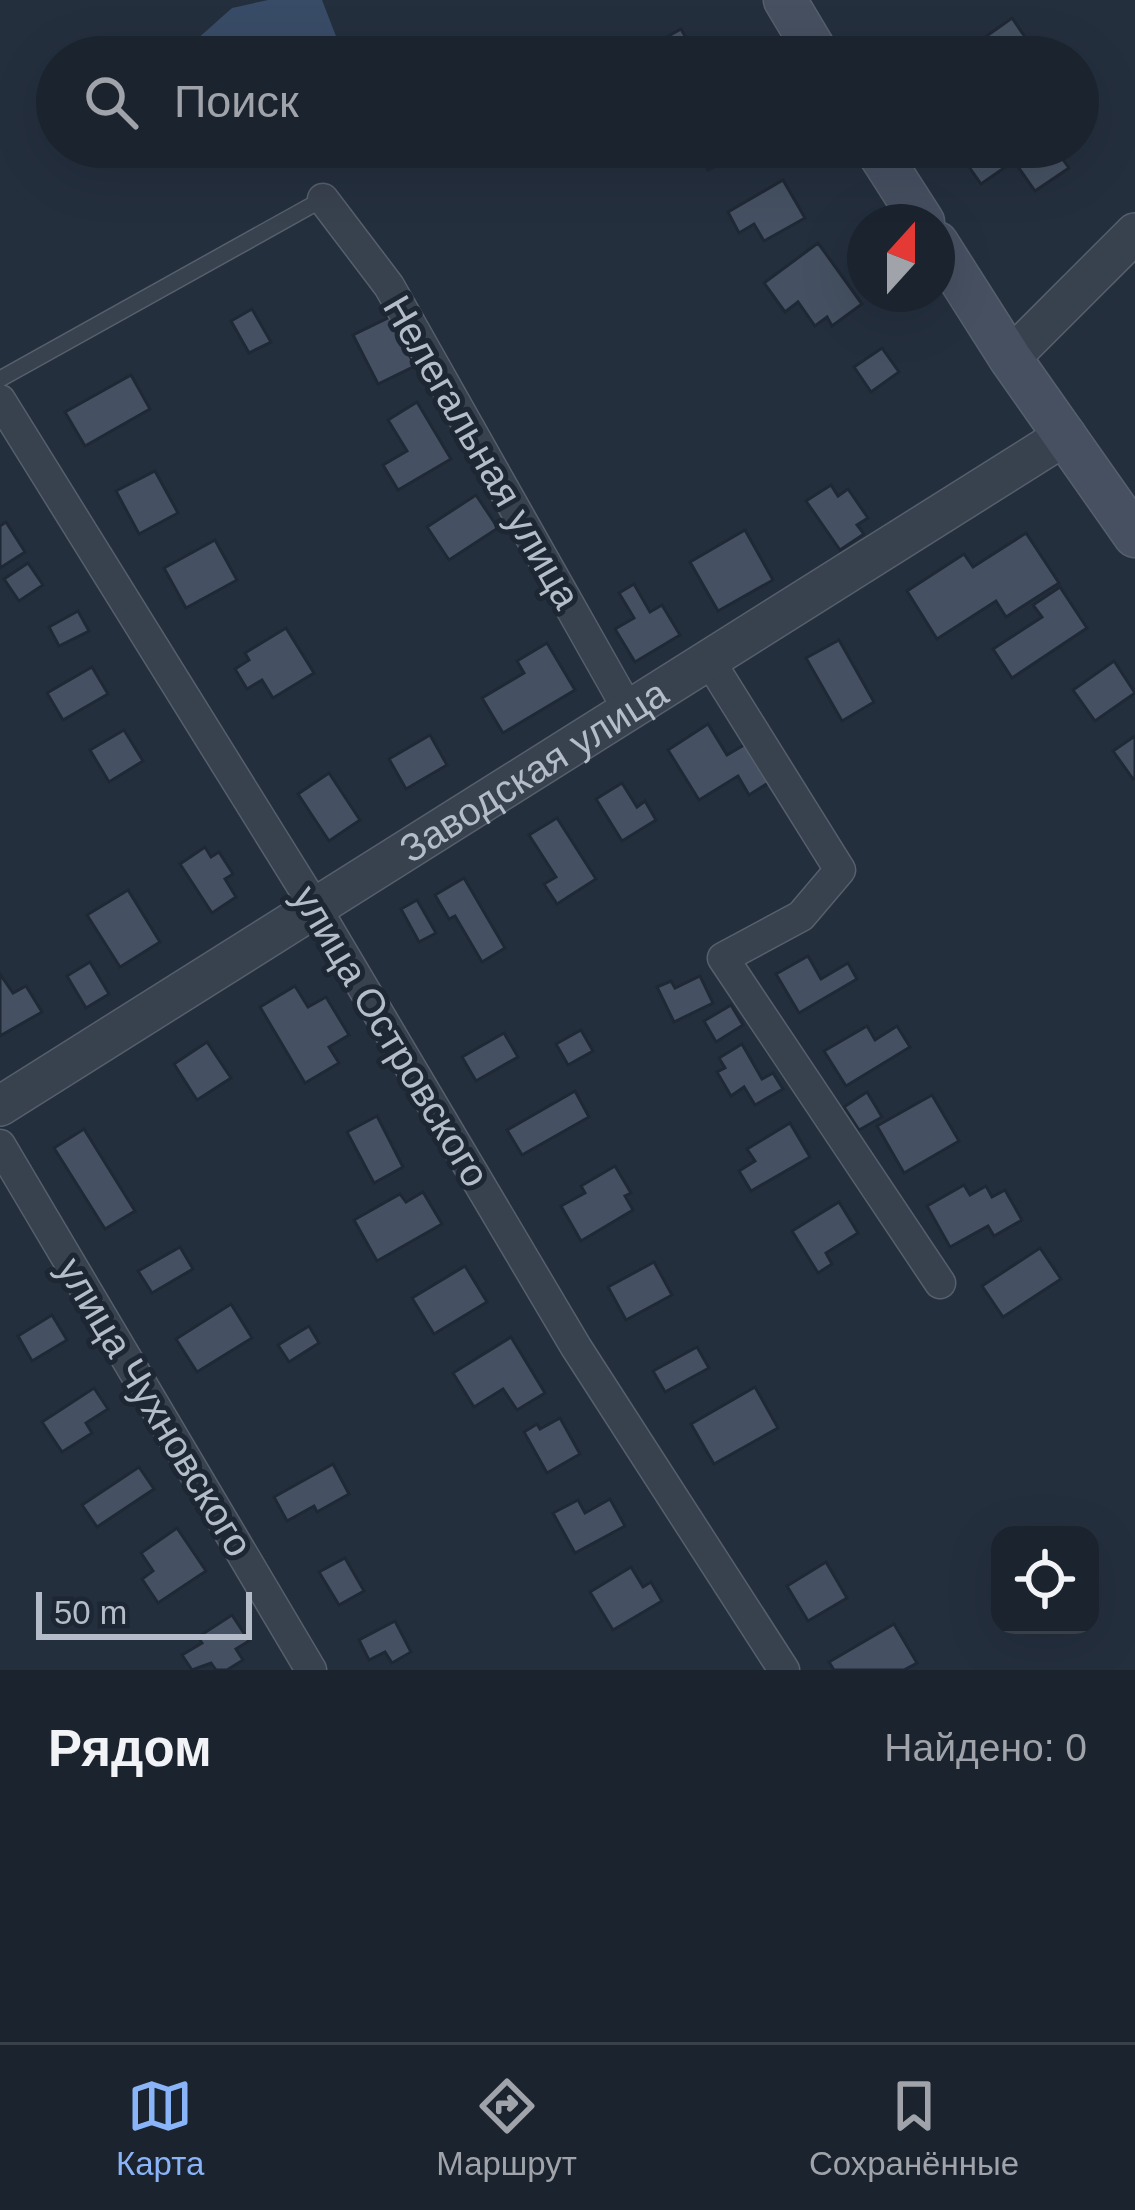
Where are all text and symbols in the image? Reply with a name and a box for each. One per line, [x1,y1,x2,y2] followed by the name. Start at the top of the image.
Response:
[36,36,1099,168] search box
[78,69,144,135] icon: search
[174,76,299,127] text: Поиск
[847,204,955,312] north arrow
[375,288,589,616] street label: Нелегальная улица
[392,670,675,870] street label: Заводская улица
[284,878,498,1194] street label: улица Островского
[49,1250,261,1564] street label: улица Чухновского
[991,1526,1099,1634] map controls
[991,1526,1099,1634] button: locate
[36,1586,252,1639] scale bar
[54,1594,127,1631] text: 50 m
[48,1720,212,1777] text: Рядом
[884,1726,1087,1769] text: Найдено: 0
[116,2073,204,2183] tab: Карта
[436,2073,577,2183] tab: Маршрут
[809,2073,1019,2183] tab: Сохранённые

